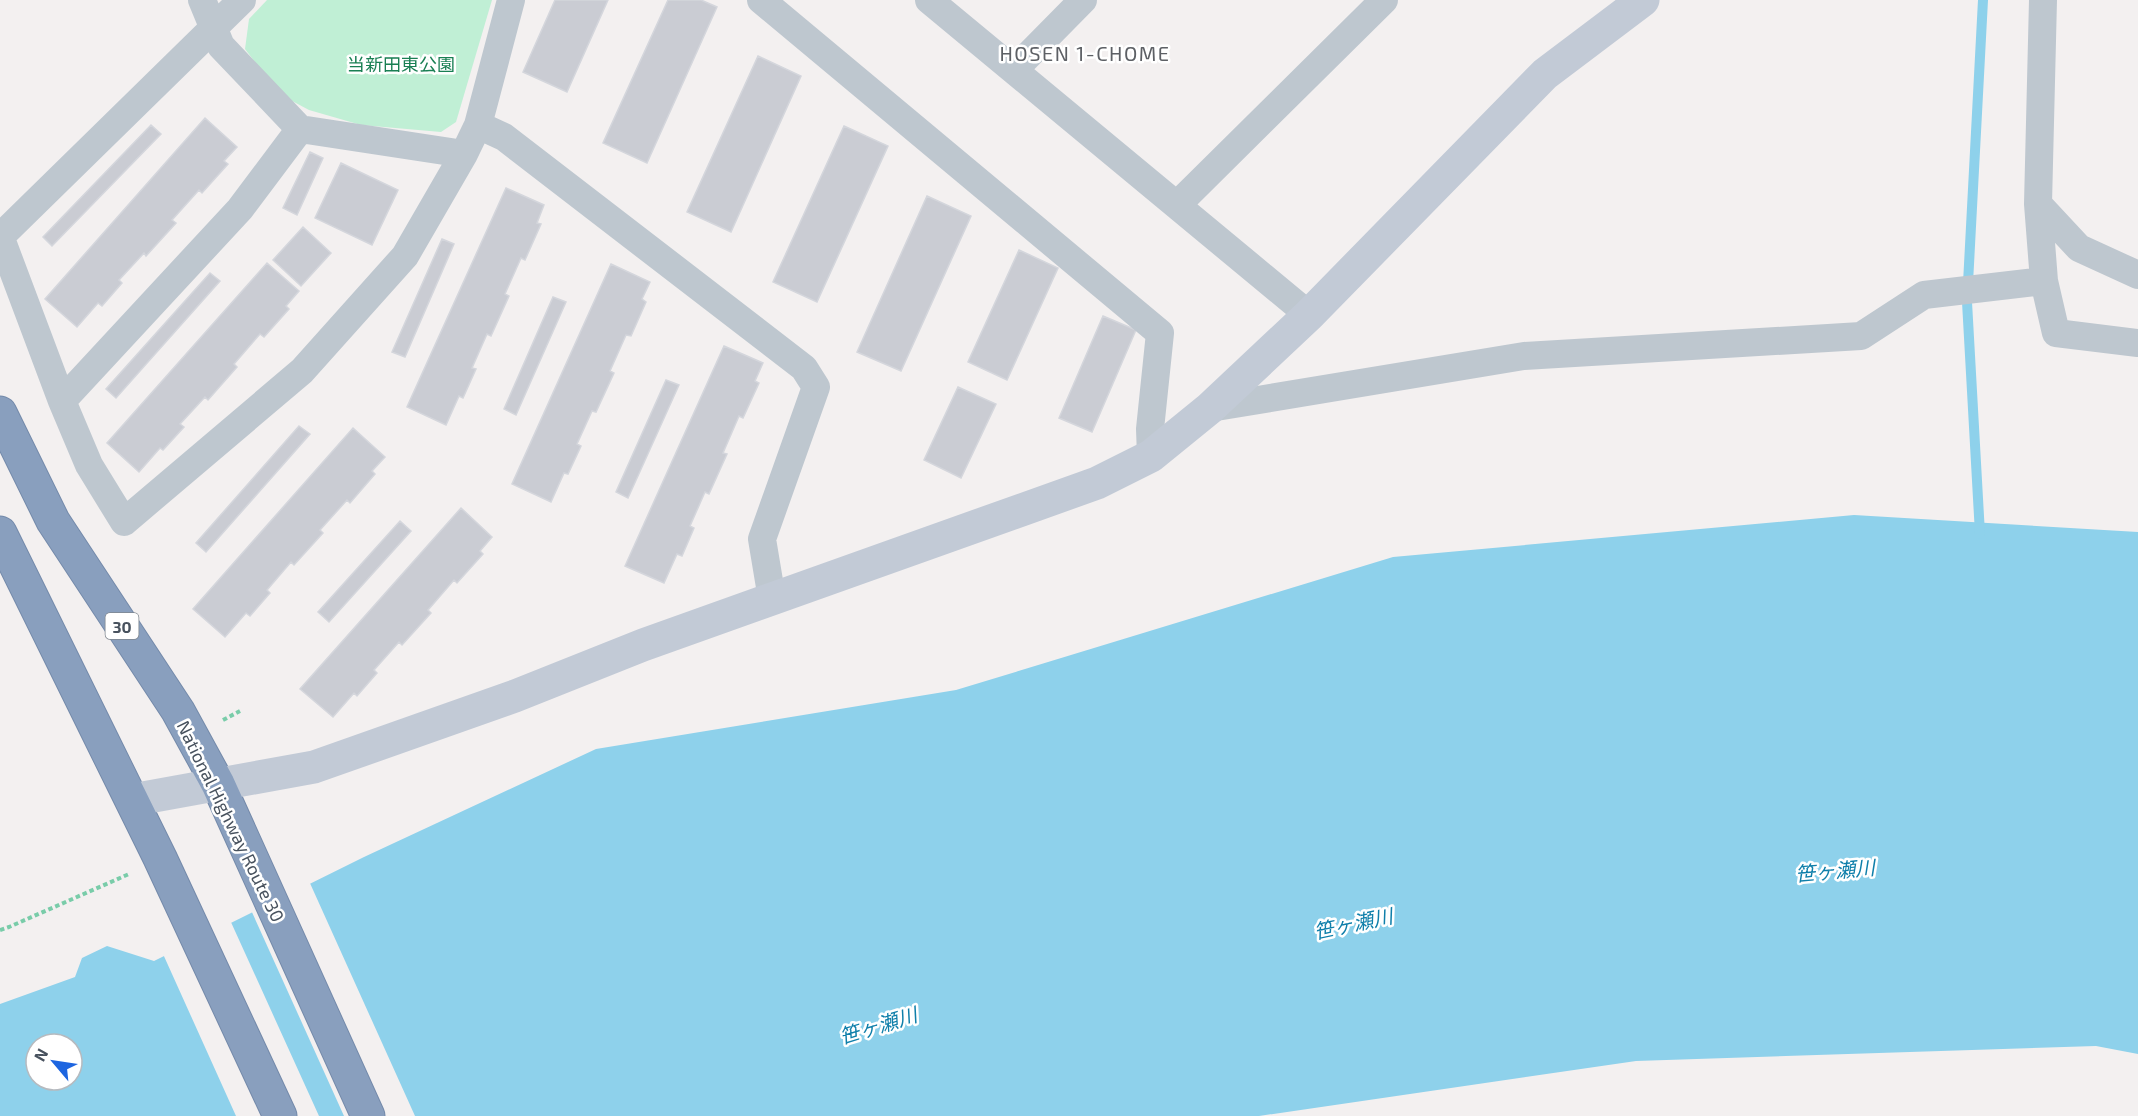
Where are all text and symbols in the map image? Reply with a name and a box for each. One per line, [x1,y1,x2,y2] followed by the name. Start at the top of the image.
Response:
[1000,41,1171,65] district label: HOSEN 1-CHOME
[347,53,455,75] park label: 当新田東公園
[106,613,138,639] road number: 30
[173,717,289,925] street label: National Highway Route 30
[1794,854,1878,885] water label: 笹ヶ瀬川
[1311,903,1397,943] water label: 笹ヶ瀬川
[836,1001,922,1048] water label: 笹ヶ瀬川
[24,1032,84,1092] north arrow
[29,1045,52,1064] text: N

